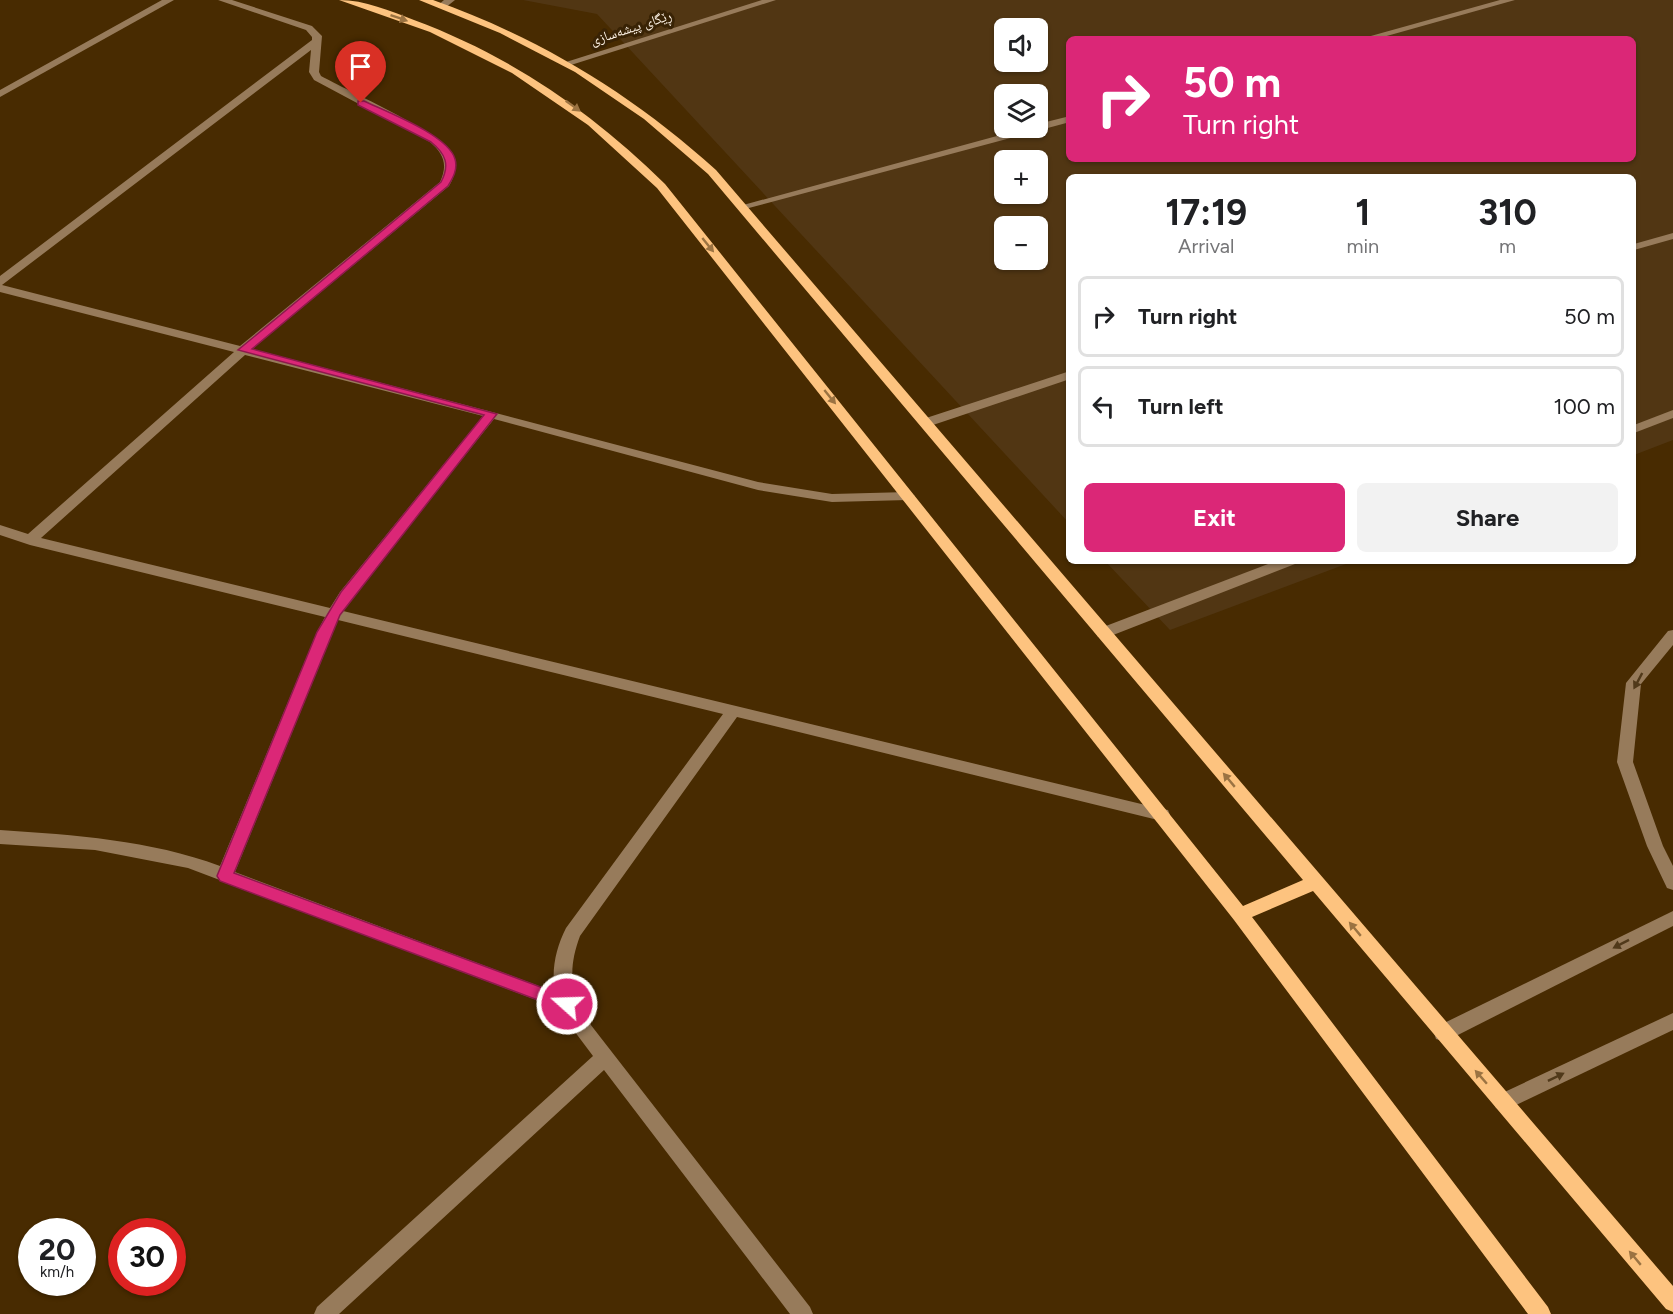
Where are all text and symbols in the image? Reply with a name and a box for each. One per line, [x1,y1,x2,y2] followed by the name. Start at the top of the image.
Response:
[588,7,675,52] street label: ڕێگای پیشەسازی
[390,13,408,23] one-way arrow
[994,18,1048,270] map controls
[994,18,1048,72] button: sound
[335,41,386,103] pin
[344,50,377,83] icon: arrive
[1183,57,1281,108] text: 50 m
[1084,60,1162,138] icon: right
[994,84,1048,138] button: layers
[564,100,580,112] one-way arrow
[1183,108,1299,141] text: Turn right
[994,150,1048,204] button: +
[1165,191,1247,234] text: 17:19
[1355,191,1370,234] text: 1
[1478,191,1537,234] text: 310
[994,216,1048,270] button: −
[1178,234,1234,258] text: Arrival
[1346,234,1379,258] text: min
[1499,234,1516,258] text: m
[701,237,714,253] one-way arrow
[1087,300,1120,333] icon: right
[1138,303,1237,330] text: Turn right
[1564,303,1615,330] text: 50 m
[823,390,835,405] one-way arrow
[1087,390,1120,423] icon: left
[1138,393,1224,420] text: Turn left
[1554,393,1615,420] text: 100 m
[1084,483,1345,552] button: Exit
[1357,483,1618,552] button: Share
[1633,673,1643,690] one-way arrow
[1223,773,1236,788] one-way arrow
[1349,922,1362,937] one-way arrow
[1612,940,1629,949] one-way arrow
[535,972,599,1036] position arrow
[1475,1069,1488,1085] one-way arrow
[1547,1073,1564,1082] one-way arrow
[108,1218,186,1296] speed limit sign: 30
[39,1231,75,1268] text: 20
[1629,1251,1642,1266] one-way arrow
[40,1263,74,1281] text: km/h

